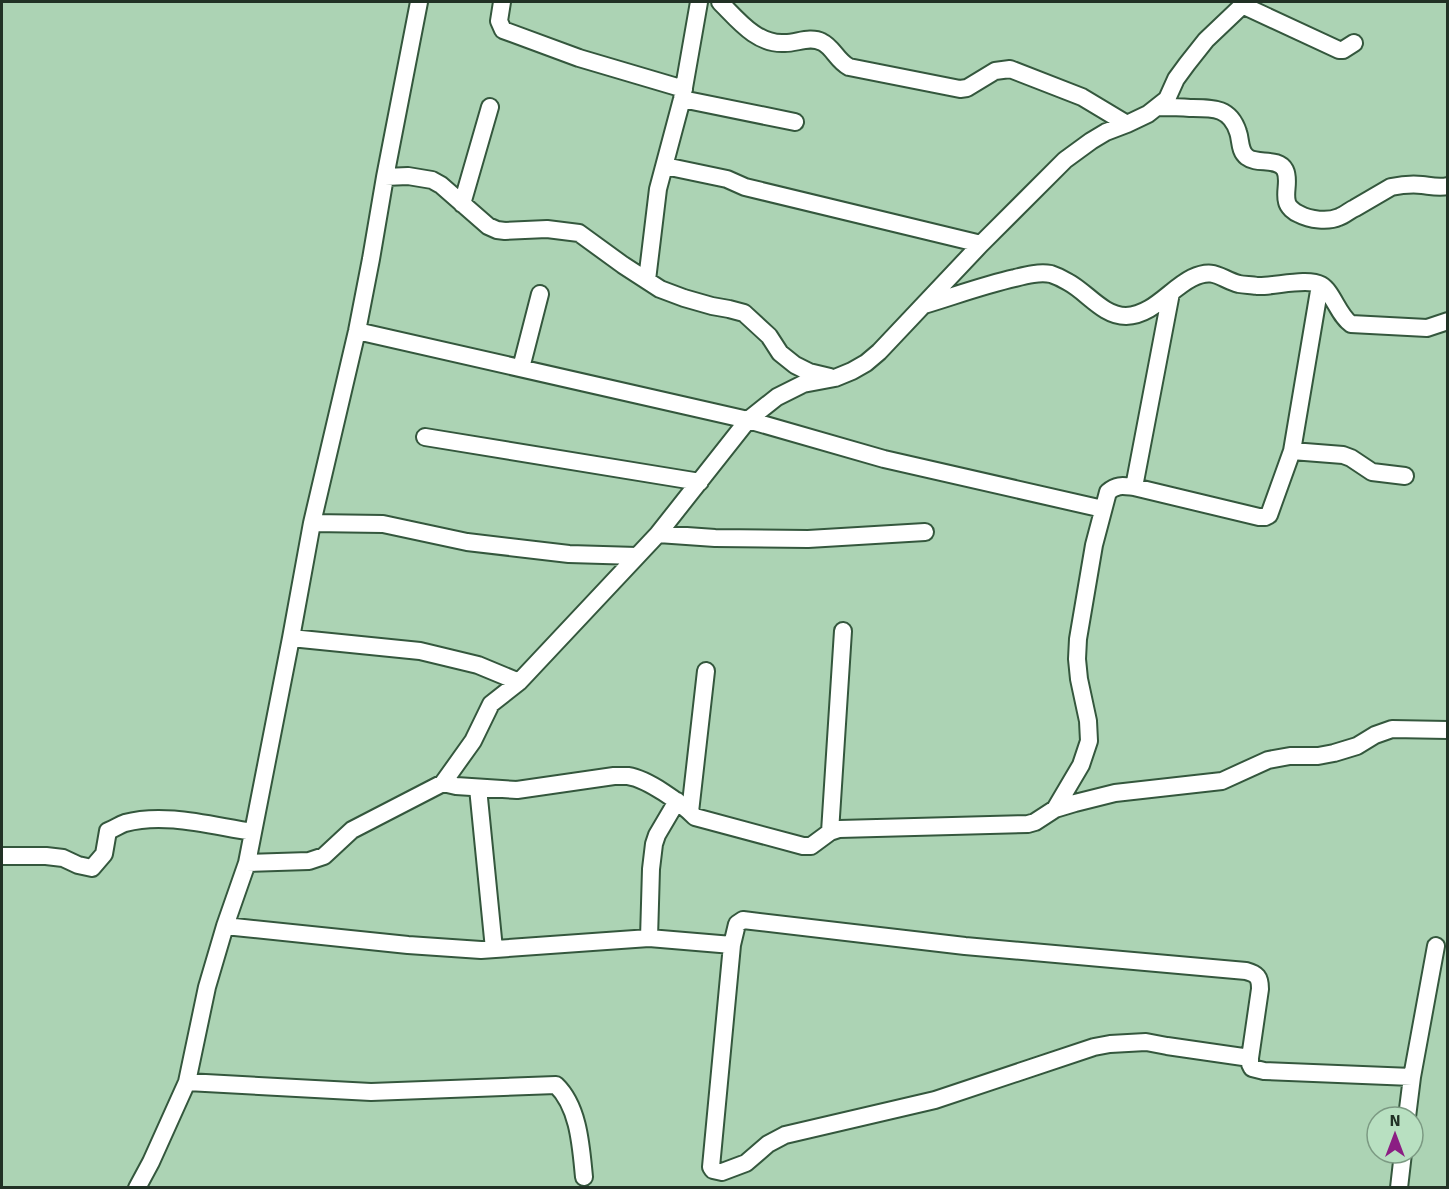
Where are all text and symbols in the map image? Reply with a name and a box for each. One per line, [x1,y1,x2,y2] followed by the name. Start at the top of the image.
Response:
[1365,1105,1425,1165] north arrow
[1389,1111,1401,1131] text: N

